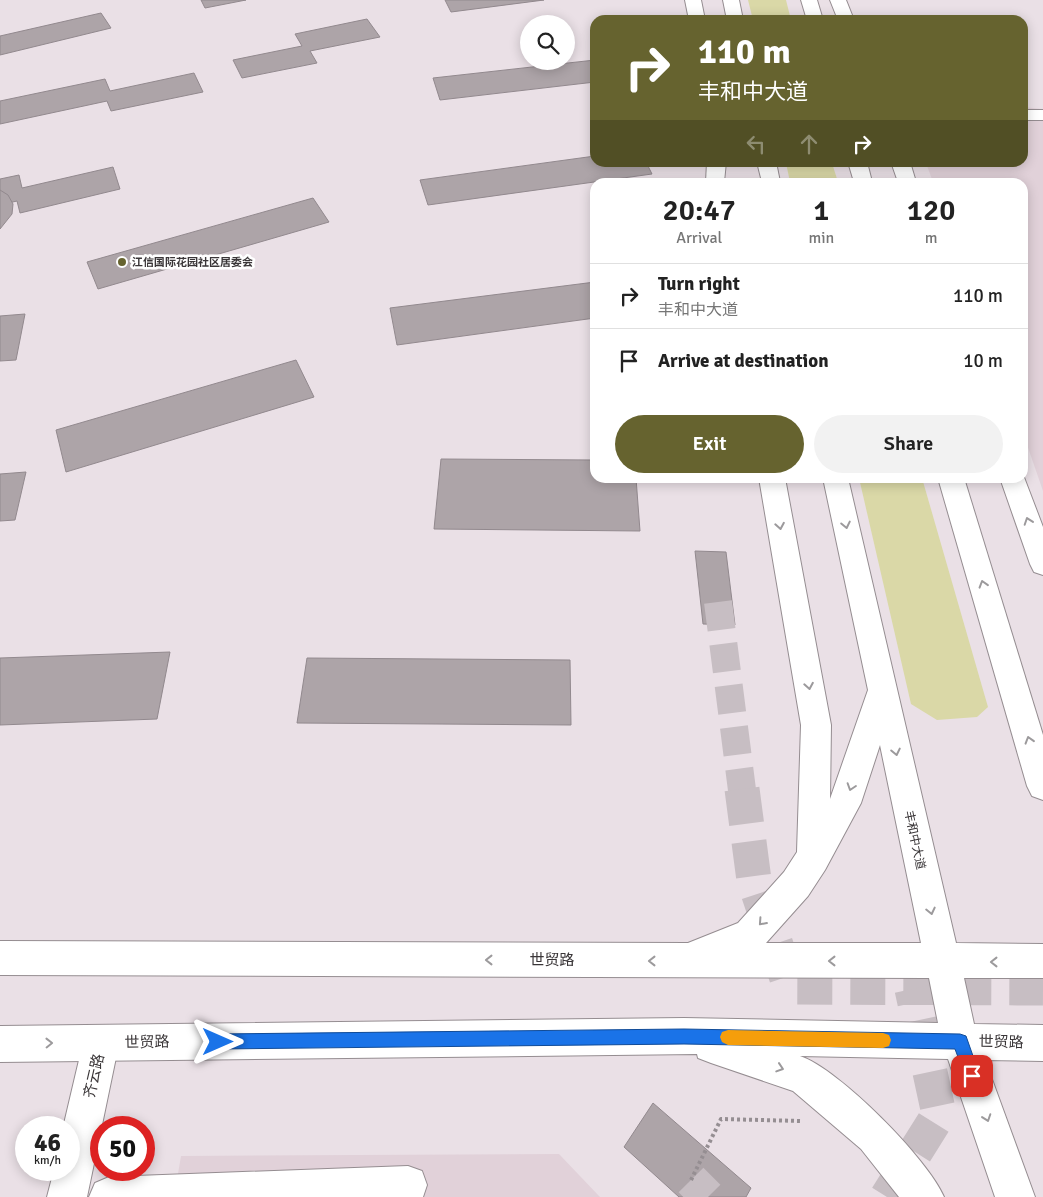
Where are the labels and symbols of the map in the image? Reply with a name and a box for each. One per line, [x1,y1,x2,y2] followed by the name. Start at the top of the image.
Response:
[116,256,128,268] marker: 江信国际花园社区居委会
[132,256,253,269] place label: 江信国际花园社区居委会
[1024,517,1034,525] one-way arrow
[775,521,785,530] one-way arrow
[840,521,851,530] one-way arrow
[978,580,988,588] one-way arrow
[803,681,813,690] one-way arrow
[1025,736,1035,744] one-way arrow
[890,748,901,757] one-way arrow
[847,782,857,791] one-way arrow
[901,809,928,871] street label: 丰和中大道
[925,906,936,915] one-way arrow
[759,916,768,925] one-way arrow
[529,951,575,969] street label: 世贸路
[485,955,493,965] one-way arrow
[648,956,656,966] one-way arrow
[828,956,836,966] one-way arrow
[990,957,998,967] one-way arrow
[191,1015,243,1067] position arrow
[124,1033,170,1051] street label: 世贸路
[978,1033,1024,1051] street label: 世贸路
[45,1038,53,1049] one-way arrow
[80,1052,108,1100] street label: 齐云路
[951,1055,993,1097] pin
[775,1062,784,1072] one-way arrow
[981,1113,991,1122] one-way arrow
[90,1116,155,1181] speed limit sign: 50

